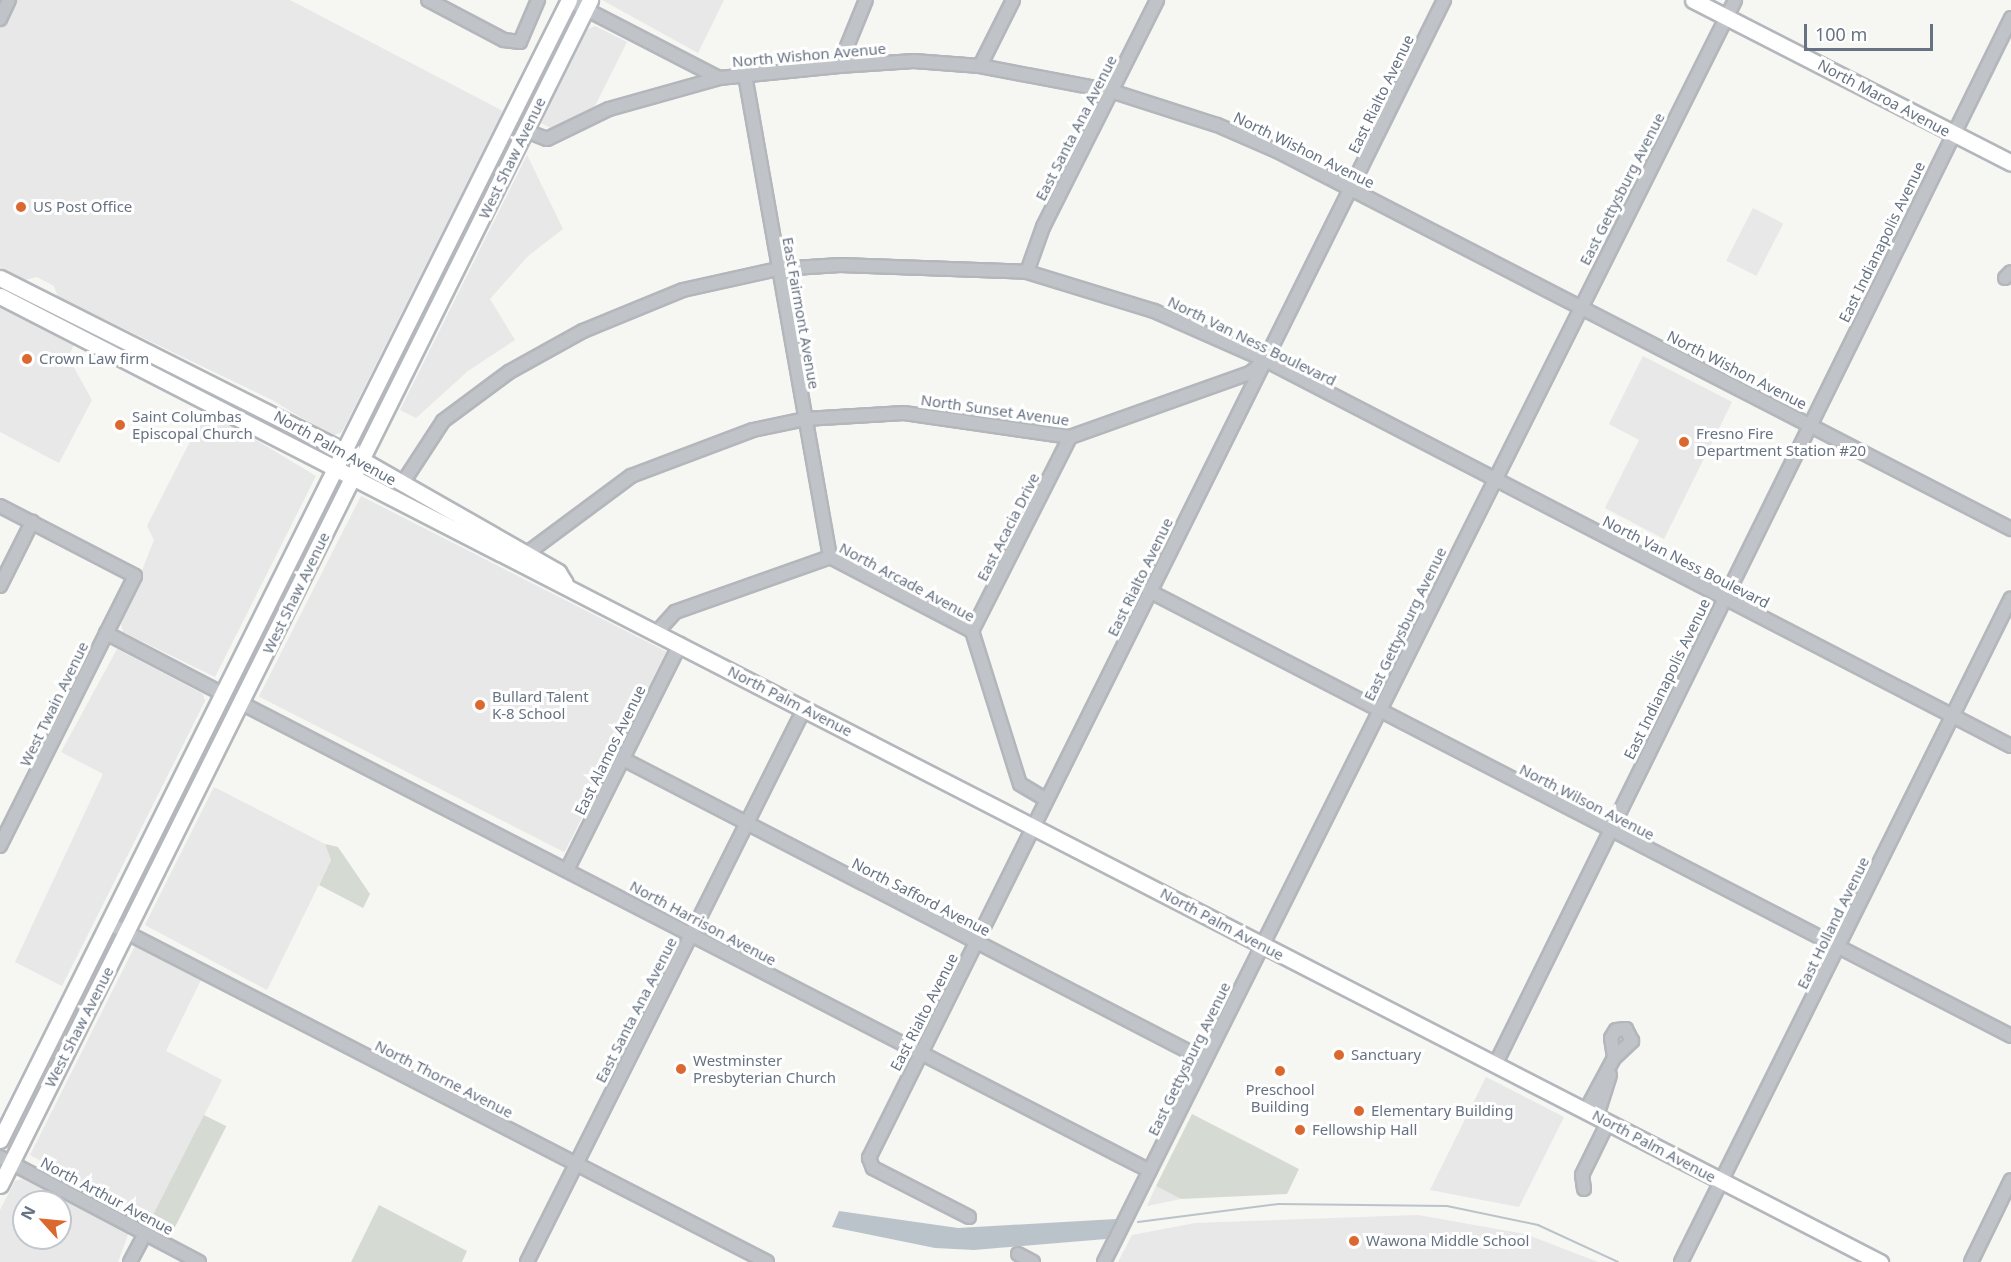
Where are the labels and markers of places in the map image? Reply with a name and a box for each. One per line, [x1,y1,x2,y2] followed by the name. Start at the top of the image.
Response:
[33,198,132,216] place label: US Post Office
[14,200,28,214] marker: US Post Office
[39,350,149,368] place label: Crown Law firm
[20,352,34,366] marker: Crown Law firm
[132,407,253,442] place label: Saint Columbas Episcopal Church
[113,418,127,432] marker: Saint Columbas Episcopal Church
[1696,424,1866,459] place label: Fresno Fire Department Station #20
[1677,435,1691,449] marker: Fresno Fire Department Station #20
[492,687,589,722] place label: Bullard Talent K-8 School
[473,698,487,712] marker: Bullard Talent K-8 School
[1351,1046,1421,1064] place label: Sanctuary
[1332,1048,1346,1062] marker: Sanctuary
[693,1051,836,1086] place label: Westminster Presbyterian Church
[674,1062,688,1076] marker: Westminster Presbyterian Church
[1273,1064,1287,1078] marker: Preschool Building
[1245,1080,1315,1115] place label: Preschool Building
[1371,1102,1513,1120] place label: Elementary Building
[1352,1104,1366,1118] marker: Elementary Building
[1312,1121,1417,1139] place label: Fellowship Hall
[1293,1123,1307,1137] marker: Fellowship Hall
[1366,1232,1529,1250] place label: Wawona Middle School
[1347,1234,1361,1248] marker: Wawona Middle School

